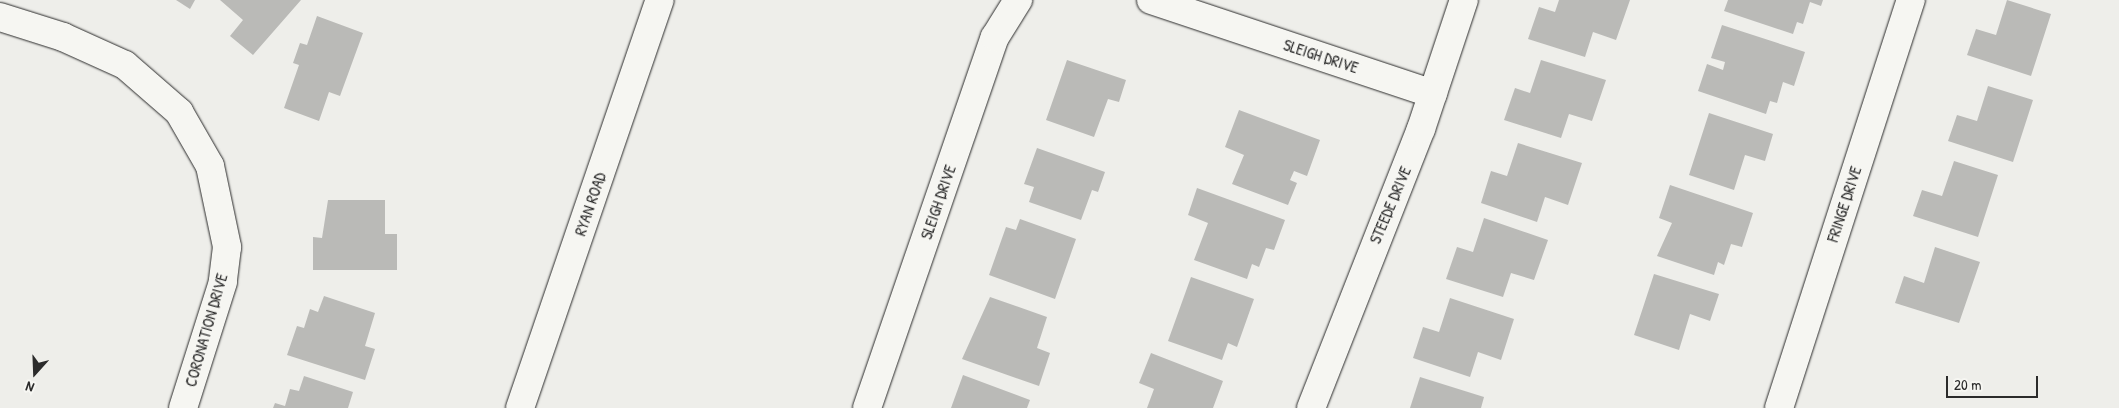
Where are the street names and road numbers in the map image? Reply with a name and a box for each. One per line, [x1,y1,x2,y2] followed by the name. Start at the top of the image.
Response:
[1281,35,1361,77] street label: SLEIGH DRIVE
[916,162,960,242] street label: SLEIGH DRIVE
[1365,164,1415,246] street label: STEEDE DRIVE
[1823,164,1865,244] street label: FRINGE DRIVE
[570,170,610,238] street label: RYAN ROAD
[181,271,231,389] street label: CORONATION DRIVE

